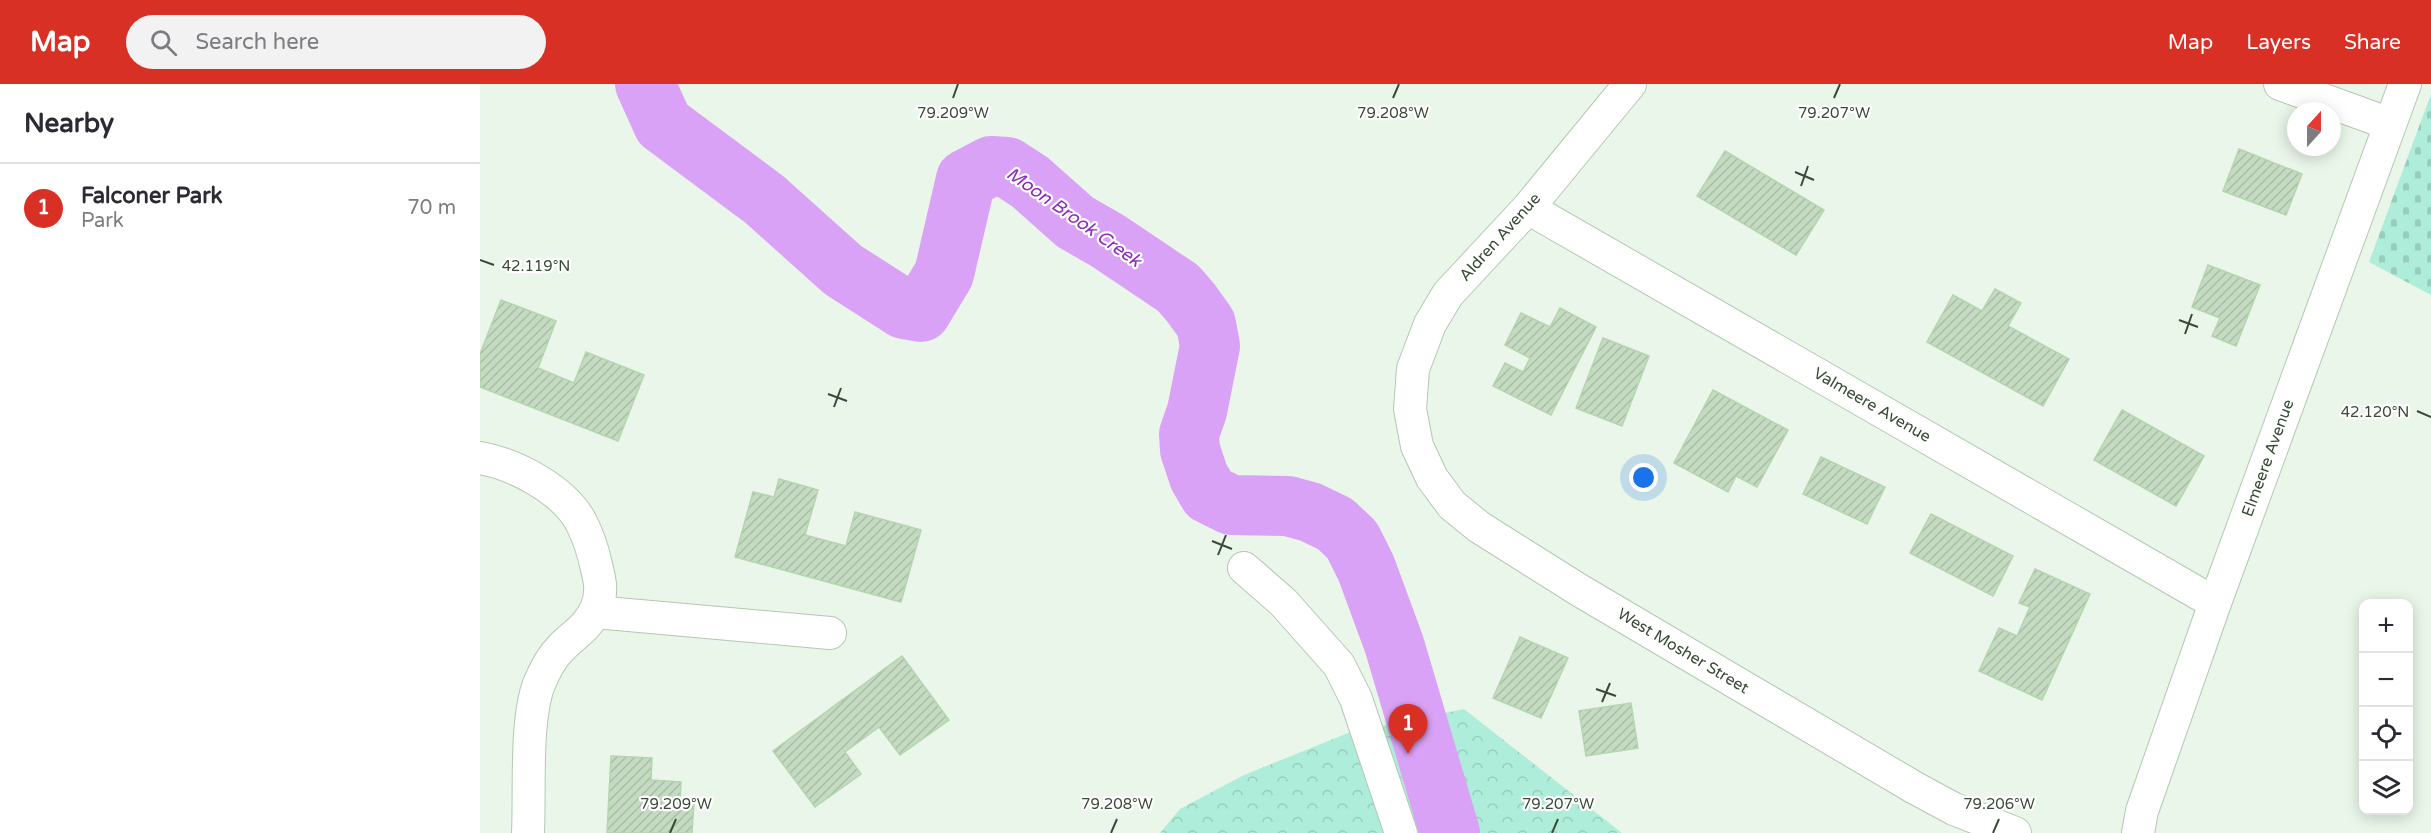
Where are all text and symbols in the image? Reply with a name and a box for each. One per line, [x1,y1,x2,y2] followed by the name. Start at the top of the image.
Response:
[126,15,546,69] search box
[30,25,90,59] text: Map
[147,26,180,59] icon: search
[195,29,319,55] text: Search here
[2168,30,2213,55] text: Map
[2246,30,2311,55] text: Layers
[2344,30,2401,55] text: Share
[2287,102,2341,156] north arrow
[917,104,989,122] text: 79.209°W
[1357,104,1429,122] text: 79.208°W
[1798,104,1870,122] text: 79.207°W
[24,108,114,139] text: Nearby
[1002,162,1146,272] water label: Moon Brook Creek
[81,183,223,209] text: Falconer Park
[1455,189,1545,285] street label: Aldren Avenue
[37,196,50,220] text: 1
[407,196,456,220] text: 70 m
[81,209,124,233] text: Park
[502,257,570,275] text: 42.119°N
[1810,363,1934,447] street label: Valmeere Avenue
[2238,397,2298,519] street label: Elmeere Avenue
[2341,403,2409,421] text: 42.120°N
[1629,463,1658,492] your location
[2359,599,2413,815] map controls
[2359,599,2413,653] button: +
[1614,604,1752,698] street label: West Mosher Street
[2359,653,2413,707] button: −
[1388,704,1428,754] pin: 1
[2359,707,2413,761] button: locate
[2359,761,2413,815] button: layers
[640,795,712,813] text: 79.209°W
[1081,795,1153,813] text: 79.208°W
[1522,795,1594,813] text: 79.207°W
[1963,795,2035,813] text: 79.206°W

